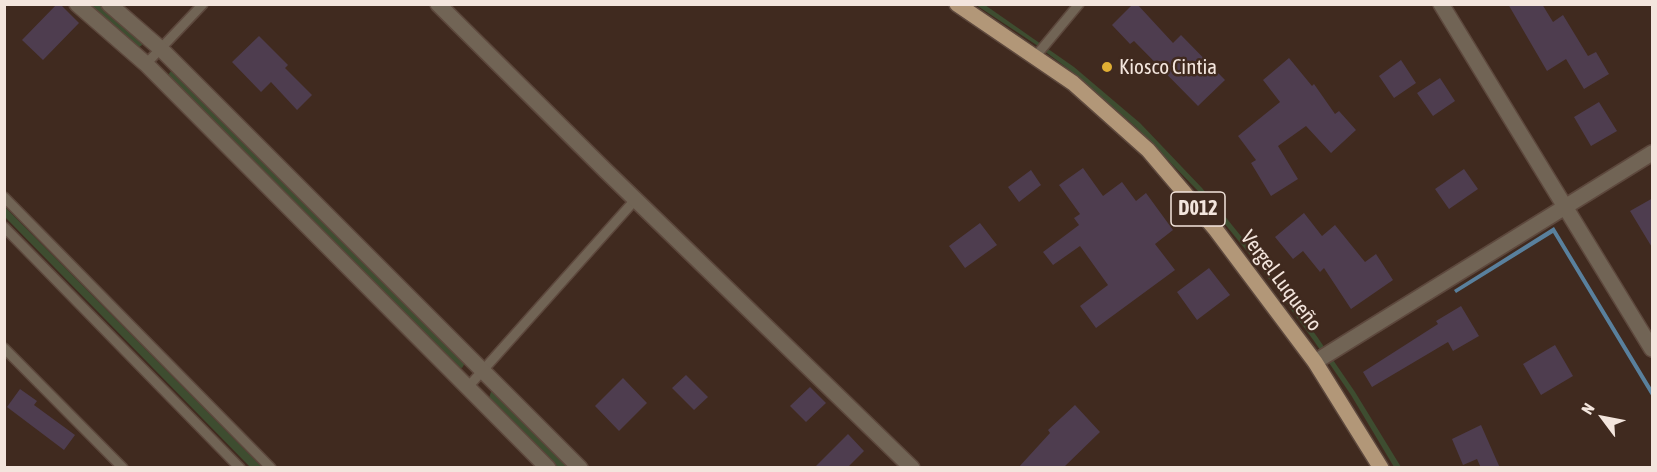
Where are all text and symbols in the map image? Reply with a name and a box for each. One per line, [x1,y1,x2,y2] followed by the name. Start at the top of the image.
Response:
[1119,54,1217,80] place label: Kiosco Cintia
[1100,60,1114,74] marker: Kiosco Cintia
[1171,192,1225,226] road number: D012
[1235,226,1327,336] street label: Vergel Luqueño
[1573,388,1633,448] north arrow
[1578,400,1598,417] text: N

